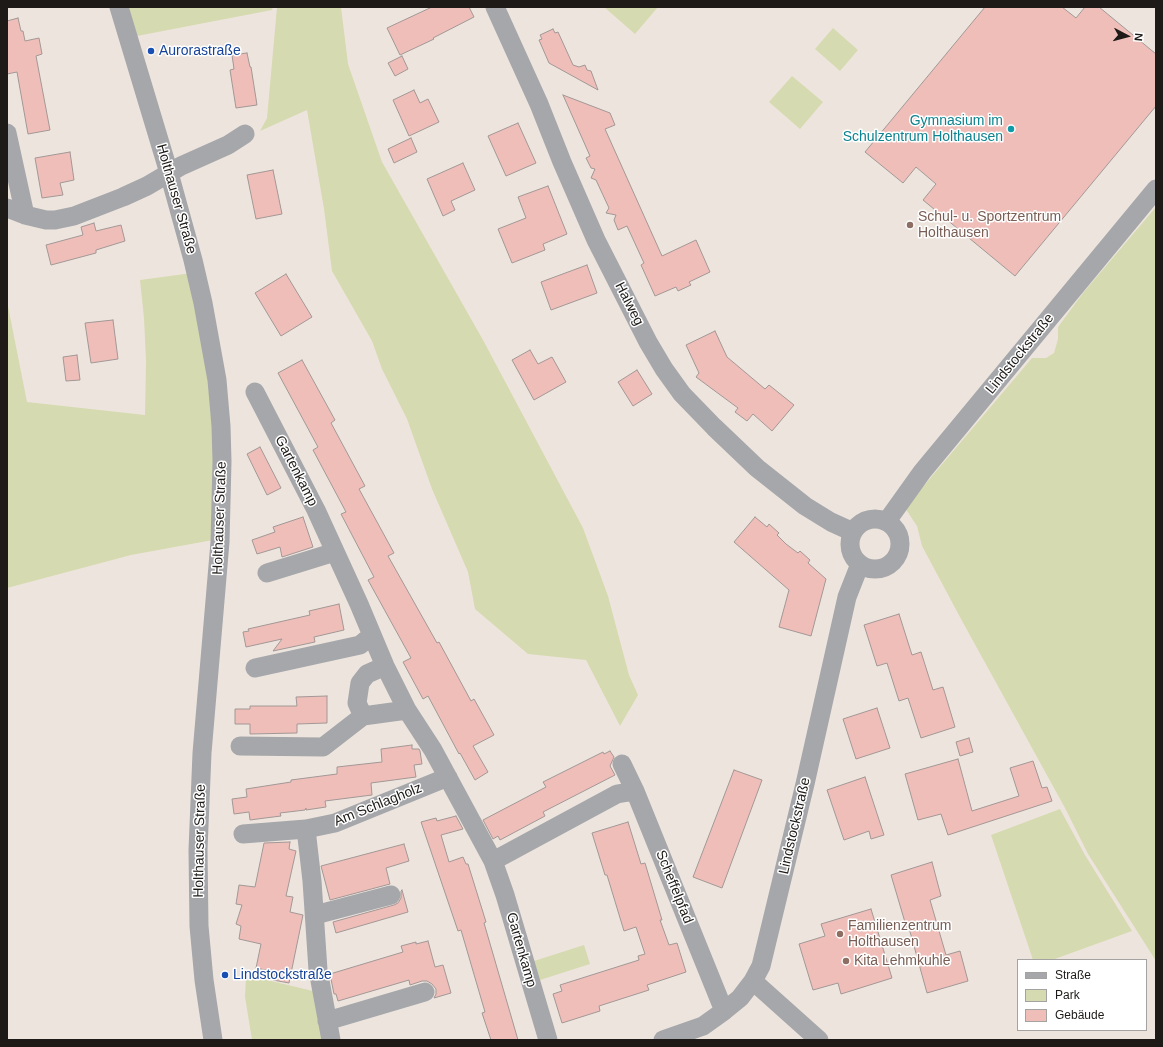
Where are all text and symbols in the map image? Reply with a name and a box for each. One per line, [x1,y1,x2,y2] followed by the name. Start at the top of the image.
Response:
[1107,16,1147,56] north arrow
[1133,33,1145,42] text: N
[159,43,241,59] place label: Aurorastraße
[146,46,156,56] marker: Aurorastraße
[843,113,1003,146] place label: Gymnasium im Schulzentrum Holthausen
[1006,124,1016,134] marker: Gymnasium im Schulzentrum Holthausen
[152,142,200,256] street label: Holthauser Straße
[918,209,1061,242] place label: Schul- u. Sportzentrum Holthausen
[905,220,915,230] marker: Schul- u. Sportzentrum Holthausen
[611,279,647,329] street label: Halweg
[982,310,1058,398] street label: Lindstockstraße
[271,433,321,509] street label: Gartenkamp
[210,461,230,575] street label: Holthauser Straße
[776,776,814,876] street label: Lindstockstraße
[332,780,424,830] street label: Am Schlagholz
[191,784,209,898] street label: Holthauser Straße
[652,848,696,926] street label: Scheffelpfad
[502,911,540,989] street label: Gartenkamp
[848,918,951,950] place label: Familienzentrum Holthausen
[835,929,845,939] marker: Familienzentrum Holthausen
[854,953,951,969] place label: Kita Lehmkuhle
[841,956,851,966] marker: Kita Lehmkuhle
[1017,959,1147,1031] legend
[233,967,332,983] place label: Lindstockstraße
[1055,968,1091,982] text: Straße
[220,970,230,980] marker: Lindstockstraße
[1055,988,1080,1002] text: Park
[1055,1008,1104,1022] text: Gebäude

